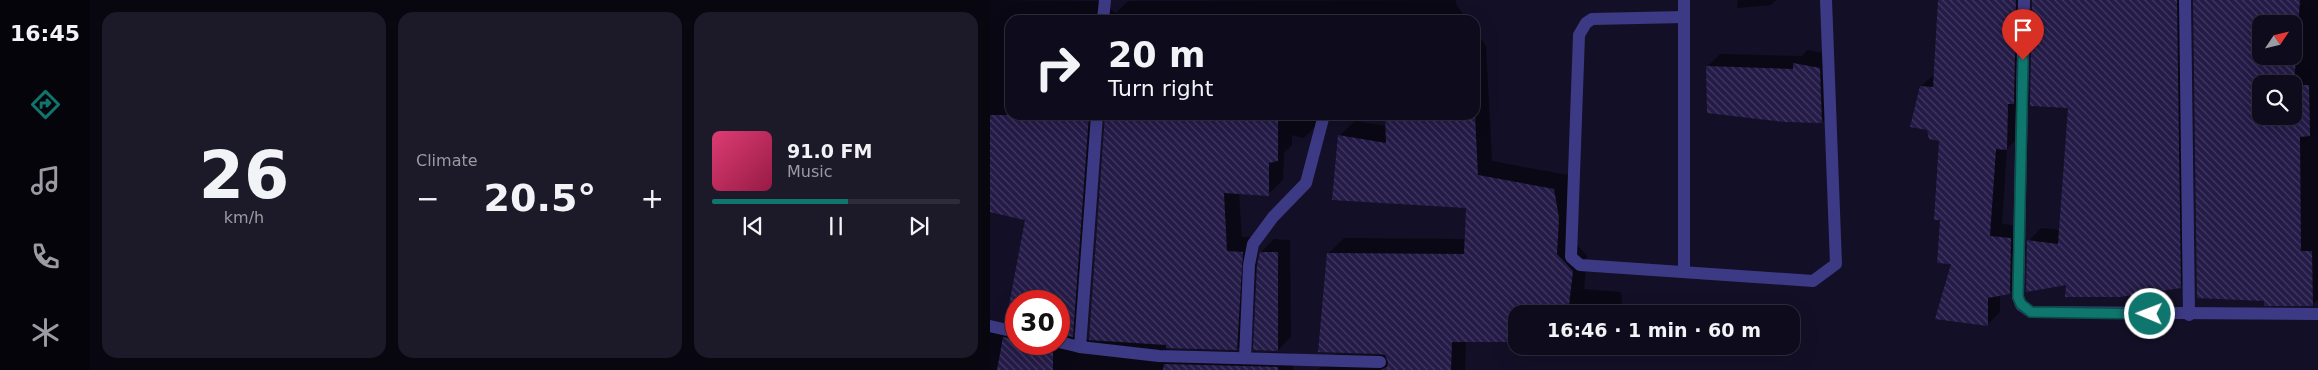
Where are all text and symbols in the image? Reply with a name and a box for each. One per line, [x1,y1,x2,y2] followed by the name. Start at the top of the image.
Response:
[2002,9,2044,60] pin
[2252,15,2302,65] north arrow
[2252,15,2302,125] map controls
[2009,16,2037,44] icon: arrive
[10,21,80,46] text: 16:45
[1025,35,1090,100] icon: right
[1108,35,1205,75] text: 20 m
[2252,75,2302,125] button: search
[1108,76,1213,101] text: Turn right
[28,87,63,122] icon: directions
[199,138,289,213] text: 26
[787,140,872,162] text: 91.0 FM
[416,151,478,170] text: Climate
[787,162,833,181] text: Music
[28,163,63,198] icon: music
[484,176,596,220] text: 20.5°
[416,182,439,215] text: −
[641,182,664,215] text: +
[224,208,264,227] text: km/h
[739,212,767,240] icon: previous
[822,212,850,240] icon: pause
[905,212,933,240] icon: next
[28,239,63,274] icon: phone
[2123,287,2175,339] position arrow
[1005,290,1070,355] speed limit sign: 30
[28,315,63,350] icon: climate
[1547,319,1761,341] text: 16:46 · 1 min · 60 m

